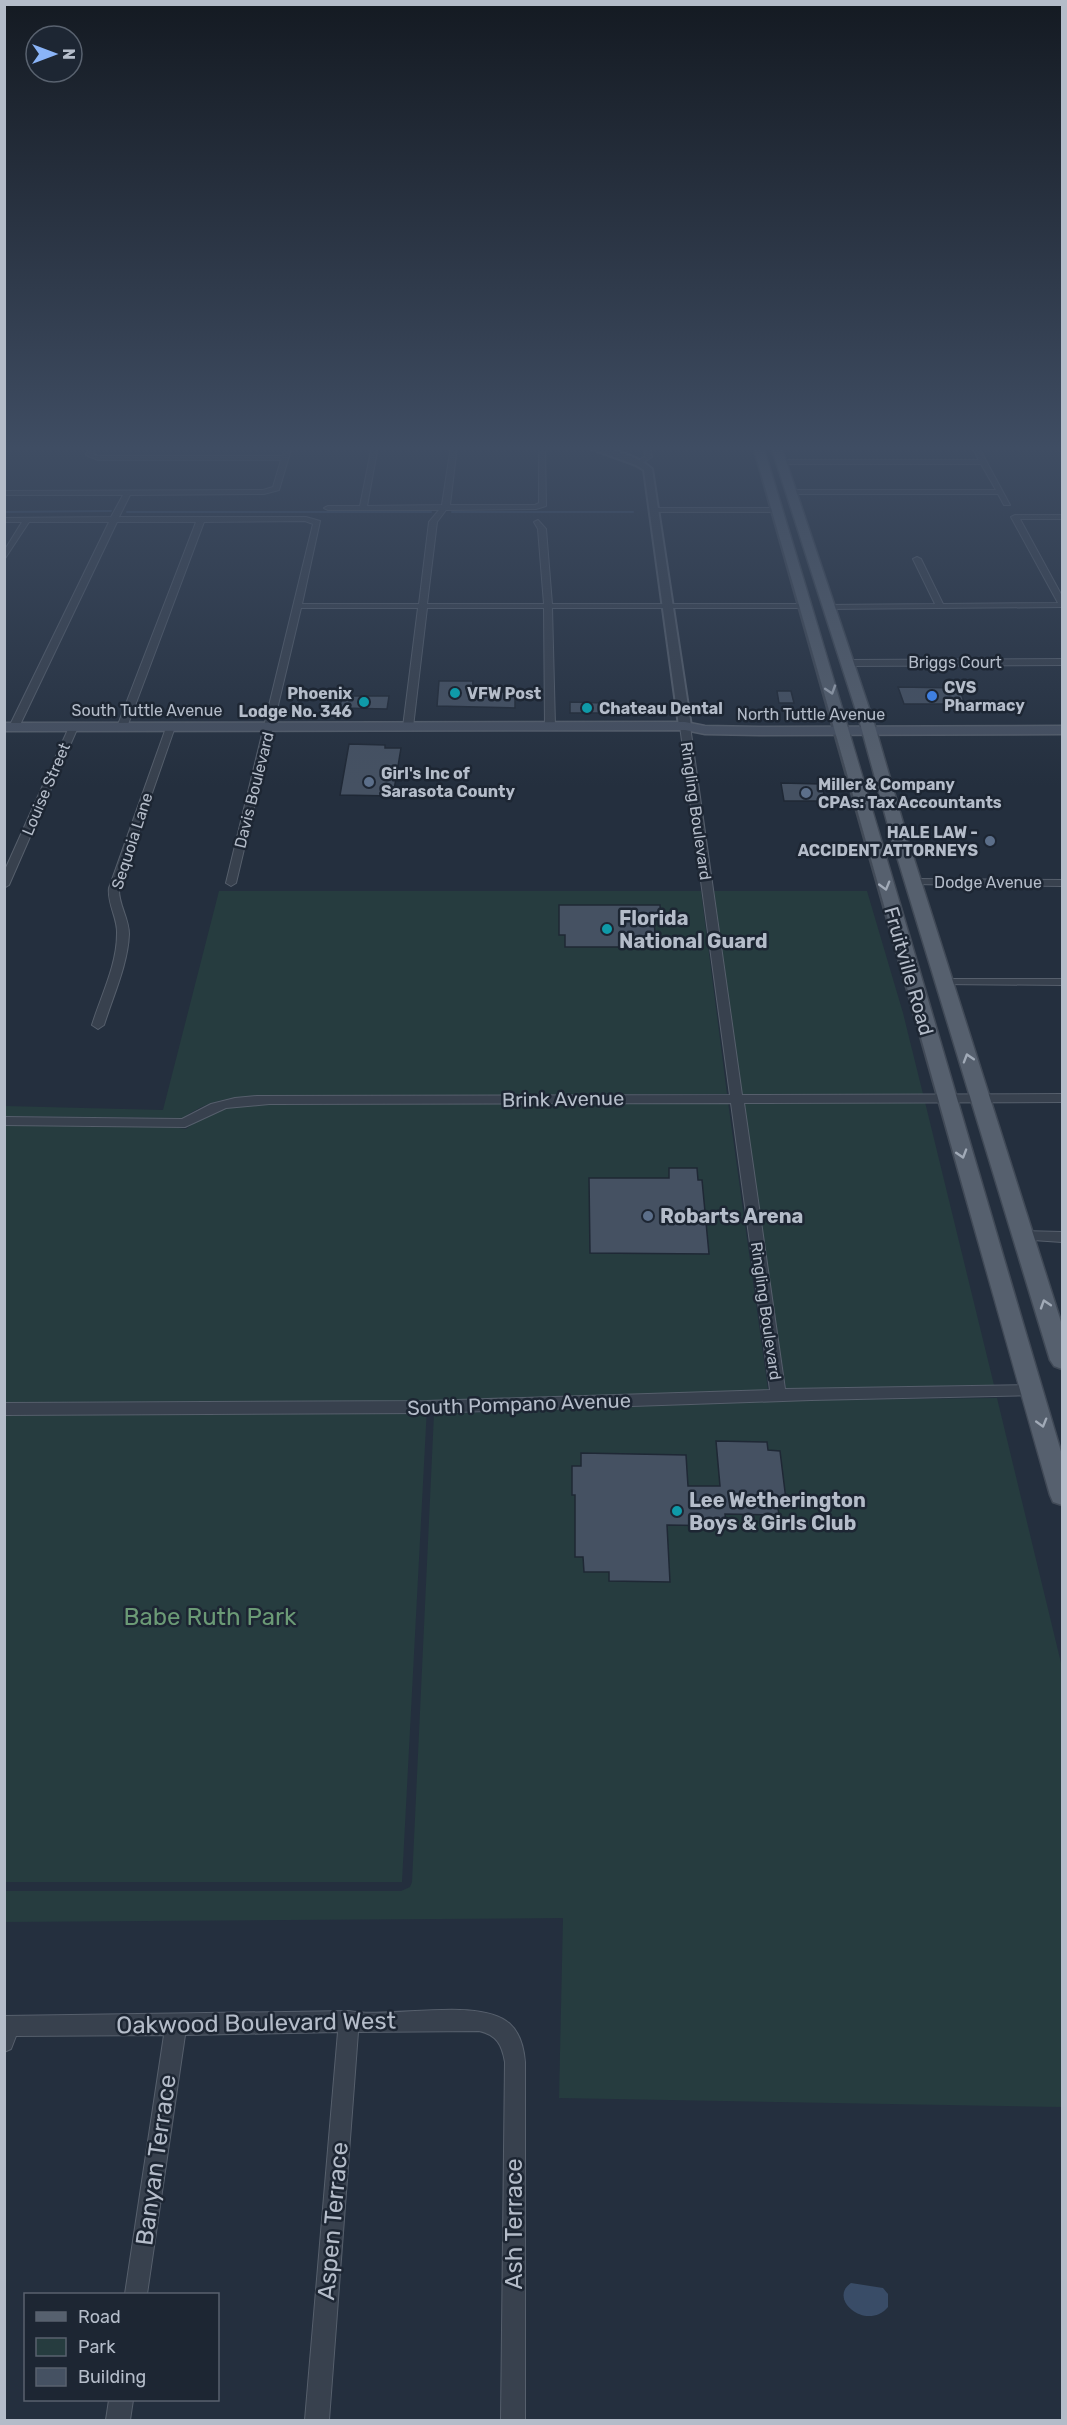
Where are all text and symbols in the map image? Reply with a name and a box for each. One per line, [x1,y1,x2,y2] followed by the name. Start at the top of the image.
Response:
[24,24,84,84] north arrow
[59,48,78,60] text: N
[908,653,1002,672] street label: Briggs Court
[944,678,1025,715] place label: CVS Pharmacy
[239,684,353,721] place label: Phoenix Lodge No. 346
[467,684,542,703] place label: VFW Post
[824,684,836,695] one-way arrow
[448,686,462,700] marker: VFW Post
[925,689,939,703] marker: CVS Pharmacy
[357,695,371,709] marker: Phoenix Lodge No. 346
[599,699,723,718] place label: Chateau Dental
[72,701,222,720] street label: South Tuttle Avenue
[580,701,594,715] marker: Chateau Dental
[737,705,885,724] street label: North Tuttle Avenue
[230,730,278,850] street label: Davis Boulevard
[18,740,74,838] street label: Louise Street
[677,741,715,881] street label: Ringling Boulevard
[381,764,515,801] place label: Girl's Inc of Sarasota County
[362,775,376,789] marker: Girl's Inc of Sarasota County
[818,775,1002,812] place label: Miller & Company CPAs: Tax Accountants
[799,786,813,800] marker: Miller & Company CPAs: Tax Accountants
[107,790,157,892] street label: Sequoia Lane
[798,823,978,860] place label: HALE LAW - ACCIDENT ATTORNEYS
[983,834,997,848] marker: HALE LAW - ACCIDENT ATTORNEYS
[934,873,1042,892] street label: Dodge Avenue
[878,880,890,891] one-way arrow
[879,904,939,1038] street label: Fruitville Road
[619,906,768,953] place label: Florida National Guard
[600,922,614,936] marker: Florida National Guard
[963,1053,975,1064] one-way arrow
[502,1086,624,1112] street label: Brink Avenue
[955,1148,967,1159] one-way arrow
[660,1204,803,1228] place label: Robarts Arena
[641,1209,655,1223] marker: Robarts Arena
[747,1241,785,1381] street label: Ringling Boulevard
[1040,1299,1052,1310] one-way arrow
[407,1388,631,1420] street label: South Pompano Avenue
[1035,1417,1047,1428] one-way arrow
[689,1488,866,1535] place label: Lee Wetherington Boys & Girls Club
[670,1504,684,1518] marker: Lee Wetherington Boys & Girls Club
[124,1603,297,1631] park label: Babe Ruth Park
[116,2007,396,2039] street label: Oakwood Boulevard West
[130,2073,182,2247] street label: Banyan Terrace
[312,2141,354,2301] street label: Aspen Terrace
[500,2158,528,2290] street label: Ash Terrace
[24,2293,219,2401] legend
[78,2306,121,2328] text: Road
[78,2336,116,2358] text: Park
[78,2366,146,2388] text: Building

